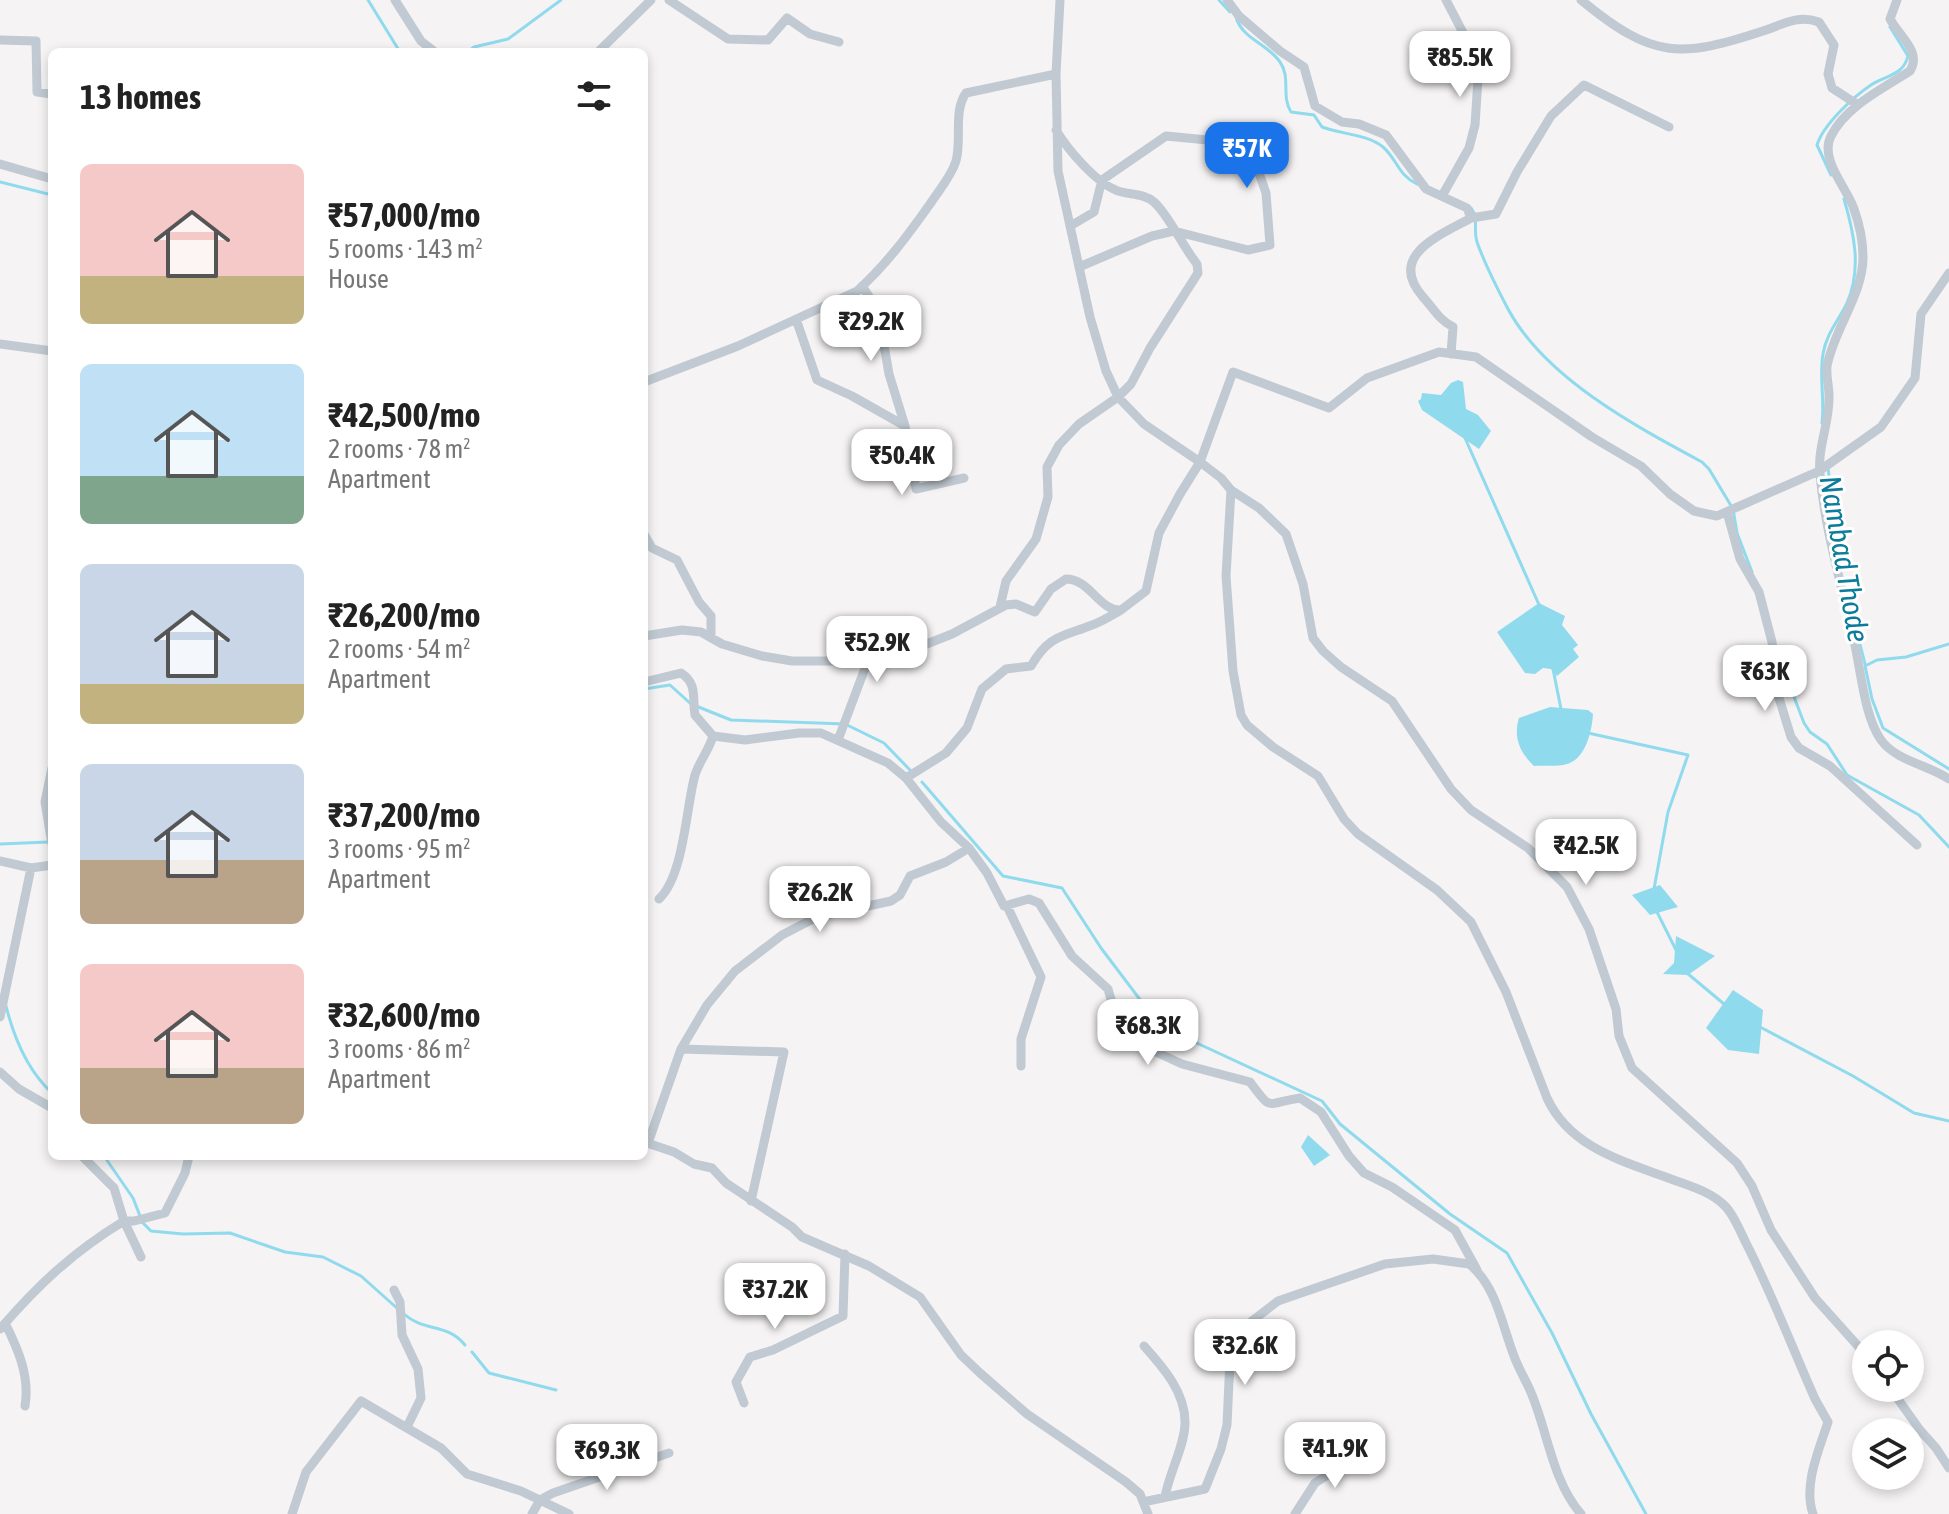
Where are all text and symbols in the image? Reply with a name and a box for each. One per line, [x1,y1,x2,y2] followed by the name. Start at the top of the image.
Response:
[1395,31,1525,99] pin: ₹85.5K
[1427,42,1493,72] text: ₹85.5K
[572,74,616,118] icon: filters
[80,77,201,116] text: 13 homes
[1200,122,1294,190] pin: ₹57K
[1223,133,1271,163] text: ₹57K
[328,195,481,234] text: ₹57,000/mo
[144,196,240,292] icon: home
[328,234,483,264] text: 5 rooms · 143 m²
[328,264,389,294] text: House
[806,295,936,363] pin: ₹29.2K
[838,306,904,336] text: ₹29.2K
[328,395,481,434] text: ₹42,500/mo
[144,396,240,492] icon: home
[837,429,967,497] pin: ₹50.4K
[328,434,470,464] text: 2 rooms · 78 m²
[869,440,935,470] text: ₹50.4K
[328,464,431,494] text: Apartment
[1814,473,1876,645] water label: Nambad Thode
[328,595,481,634] text: ₹26,200/mo
[144,596,240,692] icon: home
[812,616,942,684] pin: ₹52.9K
[844,627,910,657] text: ₹52.9K
[328,634,470,664] text: 2 rooms · 54 m²
[1718,645,1812,713] pin: ₹63K
[1741,656,1789,686] text: ₹63K
[328,664,431,694] text: Apartment
[328,795,481,834] text: ₹37,200/mo
[144,796,240,892] icon: home
[1521,819,1651,887] pin: ₹42.5K
[1553,830,1619,860] text: ₹42.5K
[328,834,470,864] text: 3 rooms · 95 m²
[328,864,431,894] text: Apartment
[755,866,885,934] pin: ₹26.2K
[787,877,853,907] text: ₹26.2K
[328,995,481,1034] text: ₹32,600/mo
[144,996,240,1092] icon: home
[1083,999,1213,1067] pin: ₹68.3K
[1115,1010,1181,1040] text: ₹68.3K
[328,1034,470,1064] text: 3 rooms · 86 m²
[328,1064,431,1094] text: Apartment
[710,1263,840,1331] pin: ₹37.2K
[742,1274,808,1304] text: ₹37.2K
[1180,1319,1310,1387] pin: ₹32.6K
[1212,1330,1278,1360] text: ₹32.6K
[1852,1330,1924,1490] map controls
[1852,1330,1924,1402] button: locate
[1852,1418,1924,1490] button: layers
[1270,1422,1400,1490] pin: ₹41.9K
[542,1424,672,1492] pin: ₹69.3K
[1302,1433,1368,1463] text: ₹41.9K
[574,1435,640,1465] text: ₹69.3K

